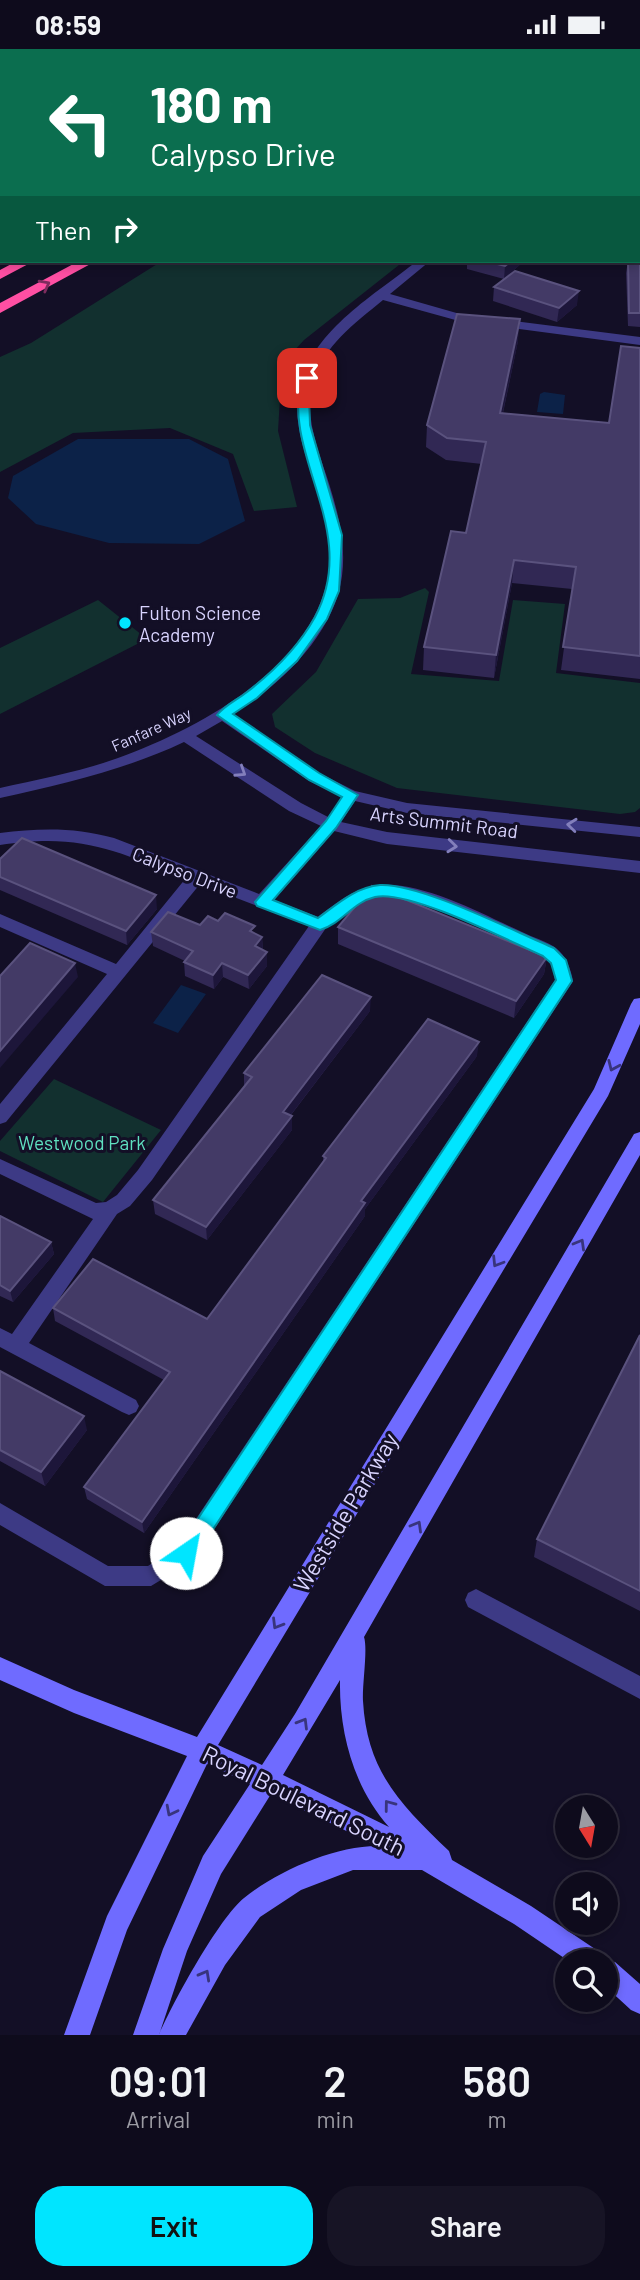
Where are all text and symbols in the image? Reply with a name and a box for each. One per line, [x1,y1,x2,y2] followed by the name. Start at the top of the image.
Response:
[35,9,101,40] text: 08:59
[150,74,273,133] text: 180 m
[35,77,126,168] icon: left
[150,134,336,172] text: Calypso Drive
[106,210,144,248] icon: right
[35,214,92,245] text: Then
[37,280,50,293] one-way arrow
[277,348,337,408] pin
[288,359,326,397] icon: arrive
[139,601,261,646] place label: Fulton Science Academy
[117,615,133,631] marker: Fulton Science Academy
[108,703,194,755] street label: Fanfare Way
[234,764,247,777] one-way arrow
[369,802,519,842] street label: Arts Summit Road
[566,818,577,833] one-way arrow
[447,838,458,853] one-way arrow
[129,841,241,903] street label: Calypso Drive
[607,1059,621,1072] one-way arrow
[18,1131,146,1154] park label: Westwood Park
[572,1239,585,1251] one-way arrow
[493,1254,506,1267] one-way arrow
[286,1427,404,1597] street label: Westside Parkway
[149,1516,223,1590] position arrow
[409,1520,422,1533] one-way arrow
[272,1616,285,1629] one-way arrow
[295,1717,308,1730] one-way arrow
[198,1739,410,1861] street label: Royal Boulevard South
[555,1795,618,1859] north arrow
[555,1795,618,2012] map controls
[384,1801,397,1813] one-way arrow
[166,1804,180,1816] one-way arrow
[555,1872,618,1935] button: sound
[555,1949,618,2012] button: search
[197,1970,210,1983] one-way arrow
[109,2055,208,2105] text: 09:01
[324,2055,347,2105] text: 2
[463,2055,531,2105] text: 580
[126,2105,190,2133] text: Arrival
[317,2105,354,2133] text: min
[487,2105,506,2133] text: m
[35,2186,313,2266] button: Exit
[327,2186,605,2266] button: Share

